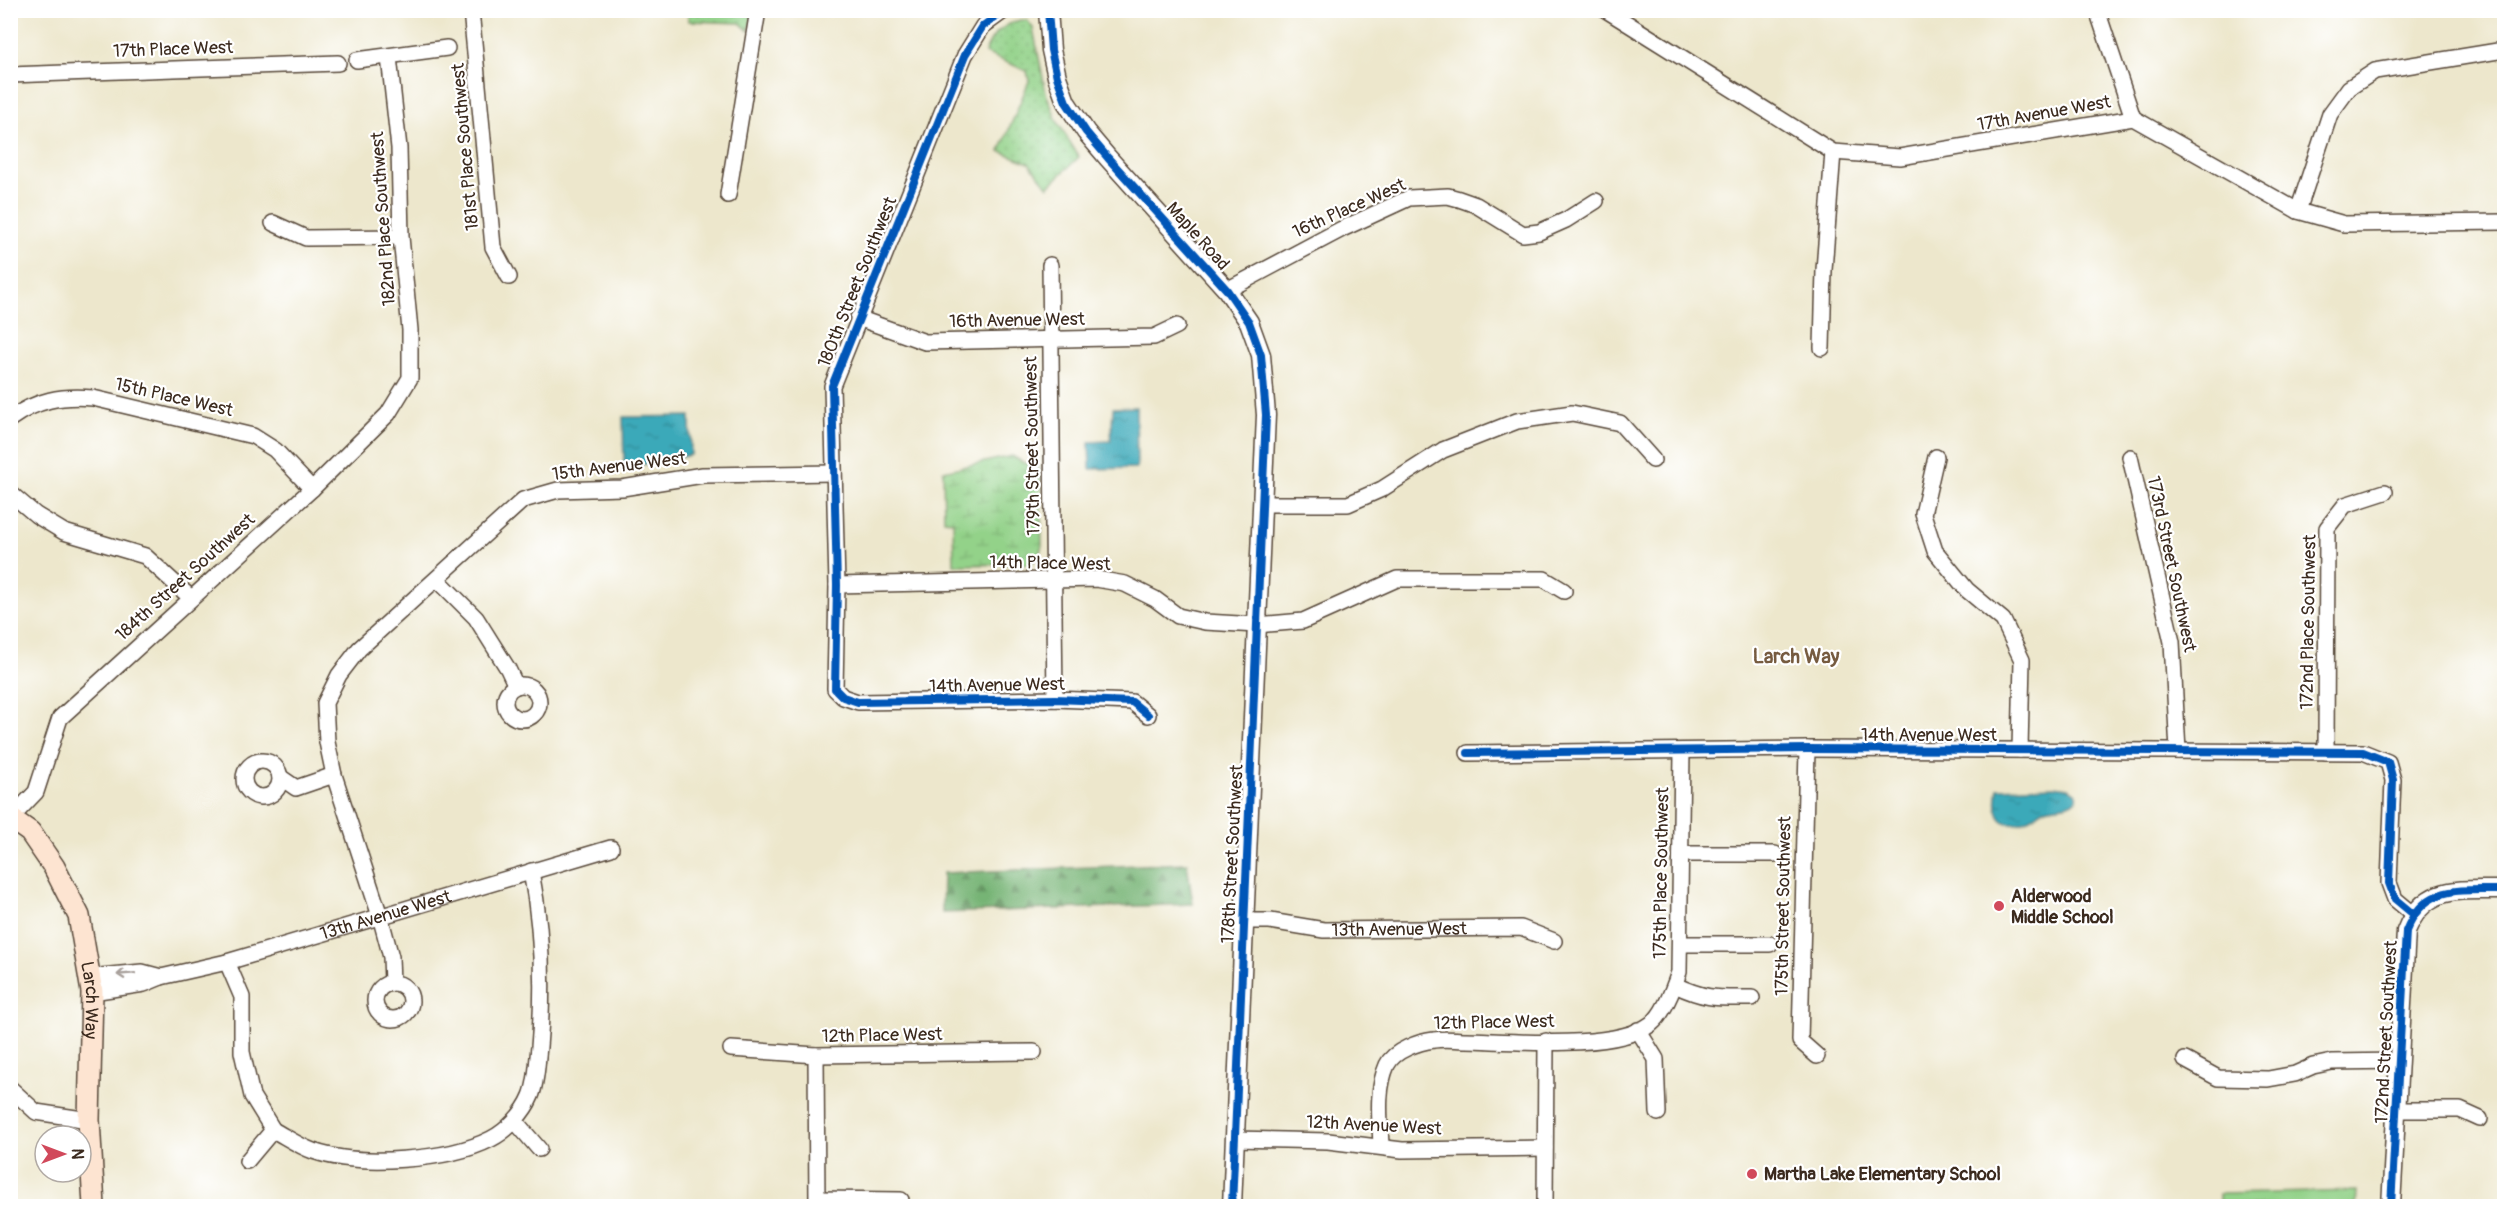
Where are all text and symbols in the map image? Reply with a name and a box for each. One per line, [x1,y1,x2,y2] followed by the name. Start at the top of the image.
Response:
[113,36,234,63] street label: 17th Place West
[447,61,484,232] street label: 181st Place Southwest
[1976,90,2113,137] street label: 17th Avenue West
[366,130,401,307] street label: 182nd Place Southwest
[1289,173,1410,244] street label: 16th Place West
[813,193,902,371] street label: 180th Street Southwest
[1161,197,1234,275] street label: Maple Road
[949,308,1086,333] street label: 16th Avenue West
[1019,355,1046,536] street label: 179th Street Southwest
[113,373,236,422] street label: 15th Place West
[551,447,688,486] street label: 15th Avenue West
[2142,474,2202,655] street label: 173rd Street Southwest
[111,508,261,646] street label: 184th Street Southwest
[2295,533,2322,710] street label: 172nd Place Southwest
[989,551,1111,576] street label: 14th Place West
[1753,644,1840,669] district label: Larch Way
[929,673,1066,698] street label: 14th Avenue West
[1861,724,1998,747] street label: 14th Avenue West
[1216,763,1249,944] street label: 178th Street Southwest
[1649,786,1675,959] street label: 175th Place Southwest
[1770,815,1797,996] street label: 175th Street Southwest
[317,885,455,946] street label: 13th Avenue West
[2011,885,2114,929] place label: Alderwood Middle School
[1992,899,2006,913] marker: Alderwood Middle School
[1331,918,1468,942] street label: 13th Avenue West
[2370,939,2403,1124] street label: 172nd Street Southwest
[75,960,103,1040] street label: Larch Way
[116,969,136,980] one-way arrow
[1433,1010,1555,1035] street label: 12th Place West
[821,1023,943,1048] street label: 12th Place West
[1306,1110,1443,1141] street label: 12th Avenue West
[33,1124,93,1184] north arrow
[67,1149,87,1160] text: N
[1764,1163,2001,1186] place label: Martha Lake Elementary School
[1745,1167,1759,1181] marker: Martha Lake Elementary School

